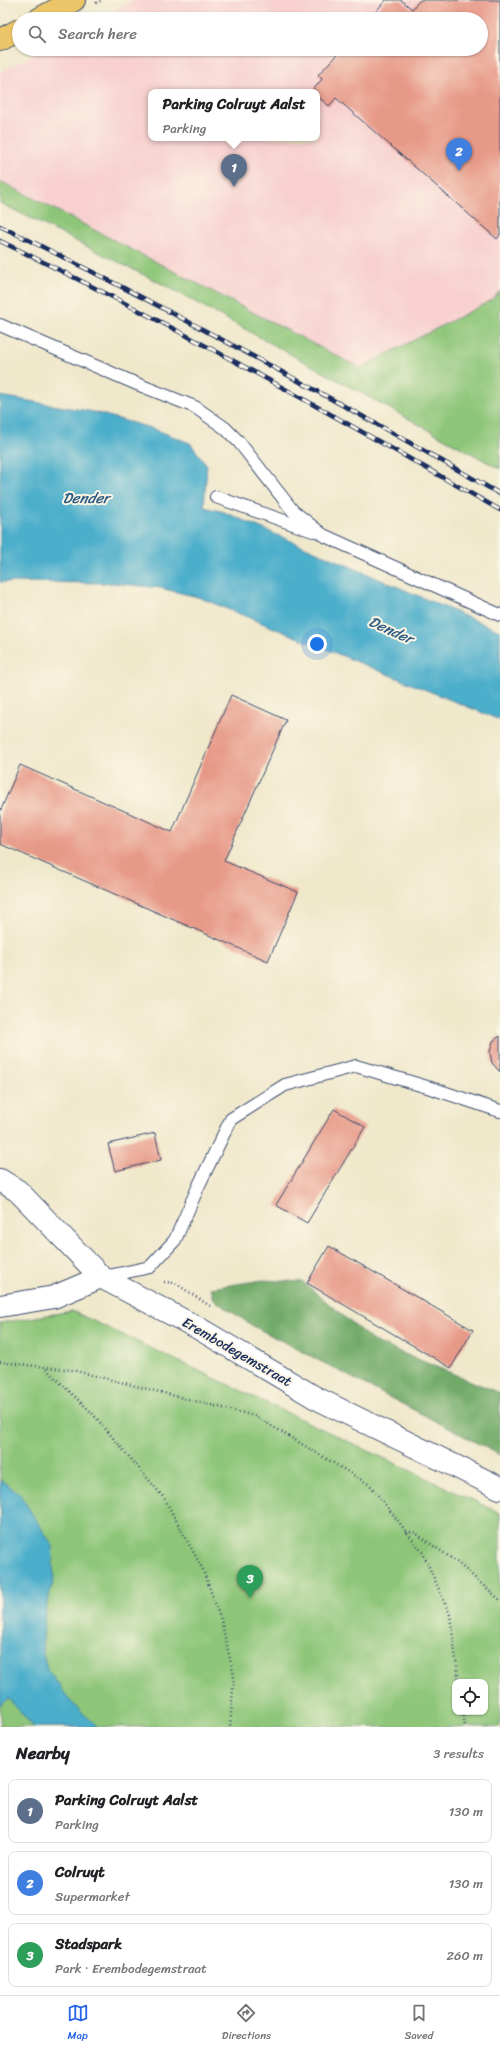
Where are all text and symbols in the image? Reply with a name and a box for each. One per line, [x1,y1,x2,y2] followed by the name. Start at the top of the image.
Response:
[12,12,488,56] search box
[58,21,137,47] text: Search here
[26,23,48,45] icon: search
[148,89,320,141] popup
[162,91,306,117] text: Parking Colruyt Aalst
[162,117,206,140] text: Parking
[446,138,472,171] pin: 2
[221,154,247,187] pin: 1
[63,485,112,511] water label: Dender
[364,609,420,652] water label: Dender
[307,634,327,654] your location
[177,1310,297,1394] street label: Erembodegemstraat
[237,1565,263,1598] pin: 3
[452,1679,488,1715] map controls
[452,1679,488,1715] button: locate
[16,1738,70,1768] text: Nearby
[433,1742,484,1765] text: 3 results
[55,1787,198,1813] text: Parking Colruyt Aalst
[27,1800,33,1823] text: 1
[449,1800,483,1823] text: 130 m
[55,1813,99,1836] text: Parking
[55,1859,105,1885] text: Colruyt
[26,1872,34,1895] text: 2
[449,1872,483,1895] text: 130 m
[55,1885,130,1908] text: Supermarket
[55,1931,122,1957] text: Stadspark
[26,1944,34,1967] text: 3
[447,1944,483,1967] text: 260 m
[55,1957,207,1980] text: Park · Erembodegemstraat
[67,2002,89,2045] tab: Map
[222,2002,271,2045] tab: Directions
[404,2002,433,2045] tab: Saved

